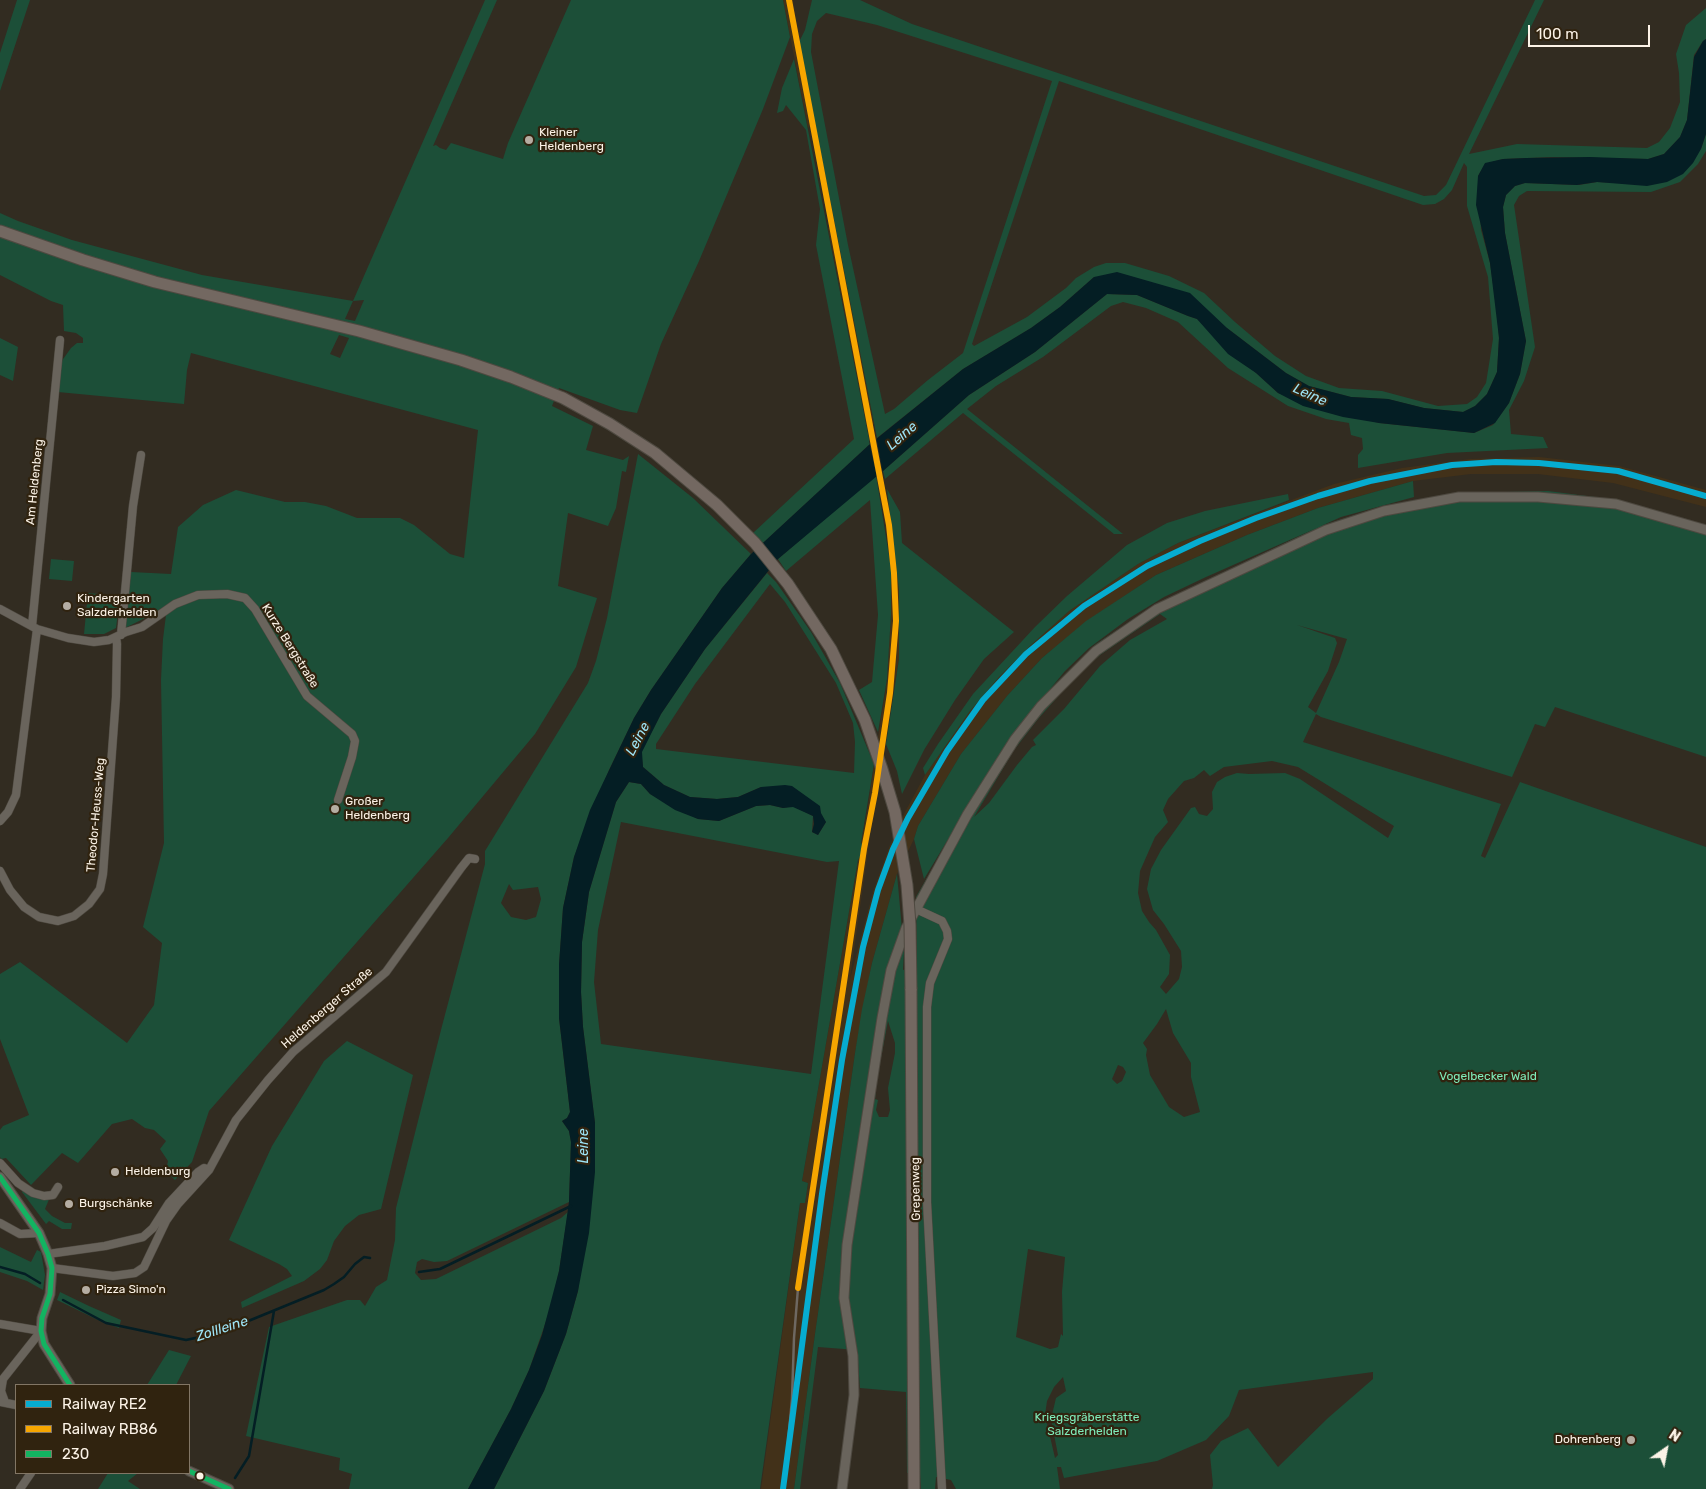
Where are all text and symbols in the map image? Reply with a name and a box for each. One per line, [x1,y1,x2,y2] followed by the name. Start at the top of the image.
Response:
[1531,15,1654,47] scale bar
[1536,25,1578,43] text: 100 m
[539,126,604,154] place label: Kleiner Heldenberg
[523,134,535,146] marker: Kleiner Heldenberg
[1291,380,1329,410] water label: Leine
[883,418,921,454] water label: Leine
[23,438,47,526] street label: Am Heldenberg
[77,592,157,620] place label: Kindergarten Salzderhelden
[61,600,73,612] marker: Kindergarten Salzderhelden
[258,601,322,691] street label: Kurze Bergstraße
[622,720,654,758] water label: Leine
[84,757,108,873] street label: Theodor-Heuss-Weg
[345,795,410,823] place label: Großer Heldenberg
[329,803,341,815] marker: Großer Heldenberg
[278,965,376,1051] street label: Heldenberger Straße
[1439,1070,1537,1084] park label: Vogelbecker Wald
[576,1128,592,1164] water label: Leine
[908,1157,924,1221] street label: Grepenweg
[125,1165,190,1179] place label: Heldenburg
[109,1166,121,1178] marker: Heldenburg
[79,1197,152,1211] place label: Burgschänke
[63,1198,75,1210] marker: Burgschänke
[96,1283,166,1297] place label: Pizza Simo'n
[80,1284,92,1296] marker: Pizza Simo'n
[194,1313,250,1345] water label: Zollleine
[15,1384,190,1474] legend
[62,1395,147,1413] text: Railway RE2
[1035,1411,1139,1439] park label: Kriegsgräberstätte Salzderhelden
[62,1420,157,1438] text: Railway RB86
[1641,1424,1691,1474] north arrow
[1666,1426,1683,1446] text: N
[1555,1433,1621,1447] place label: Dohrenberg
[1625,1434,1637,1446] marker: Dohrenberg
[62,1445,89,1463] text: 230
[195,1471,205,1481] unlabelled marker

